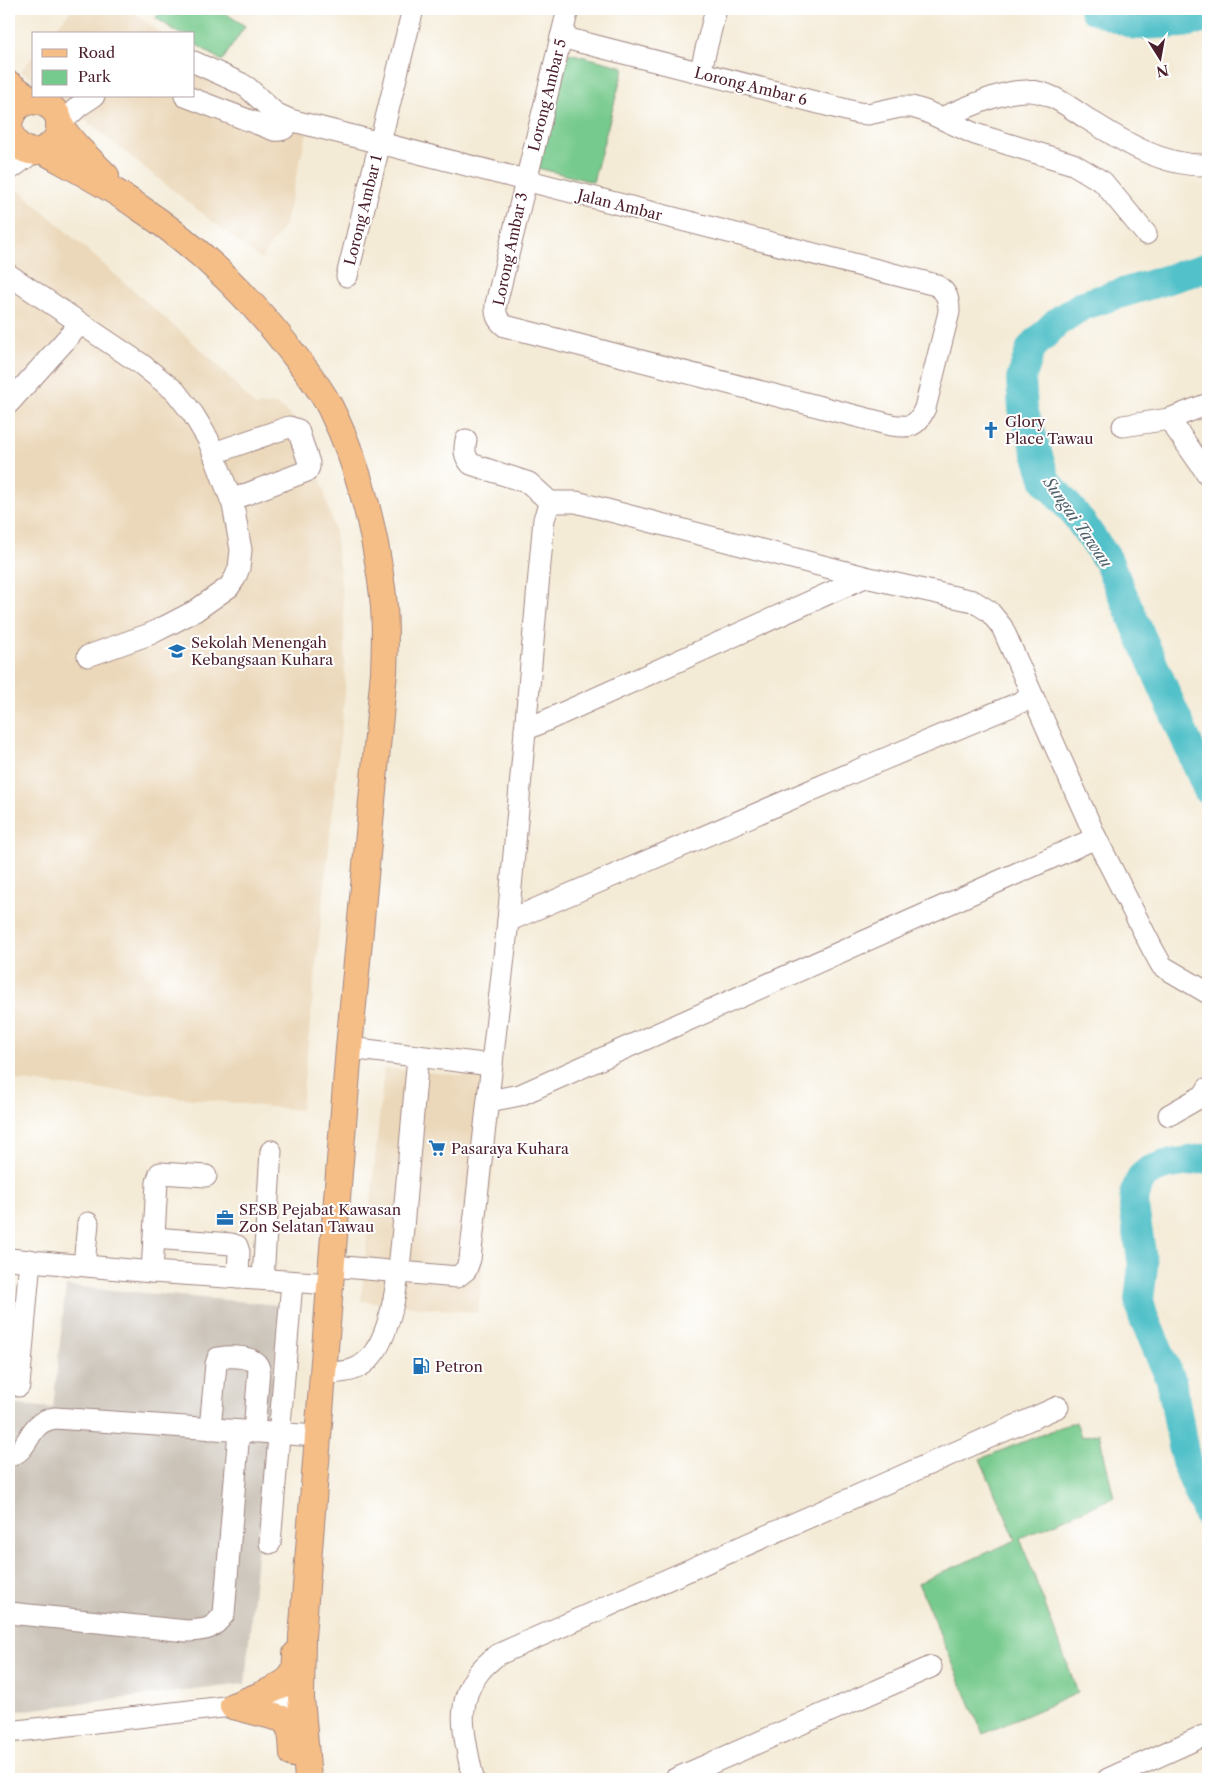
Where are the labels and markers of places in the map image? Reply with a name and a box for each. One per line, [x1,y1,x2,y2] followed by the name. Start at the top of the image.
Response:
[1005,412,1094,448] place label: Glory Place Tawau
[981,420,1001,440] church icon: Glory Place Tawau
[191,633,333,669] place label: Sekolah Menengah Kebangsaan Kuhara
[167,641,187,661] school or university icon: Sekolah Menengah Kebangsaan Kuhara
[427,1138,447,1158] supermarket icon: Pasaraya Kuhara
[451,1139,569,1158] place label: Pasaraya Kuhara
[239,1200,402,1236] place label: SESB Pejabat Kawasan Zon Selatan Tawau
[215,1208,235,1228] office icon: SESB Pejabat Kawasan Zon Selatan Tawau
[411,1356,431,1376] fuel station icon: Petron
[435,1357,484,1376] place label: Petron

